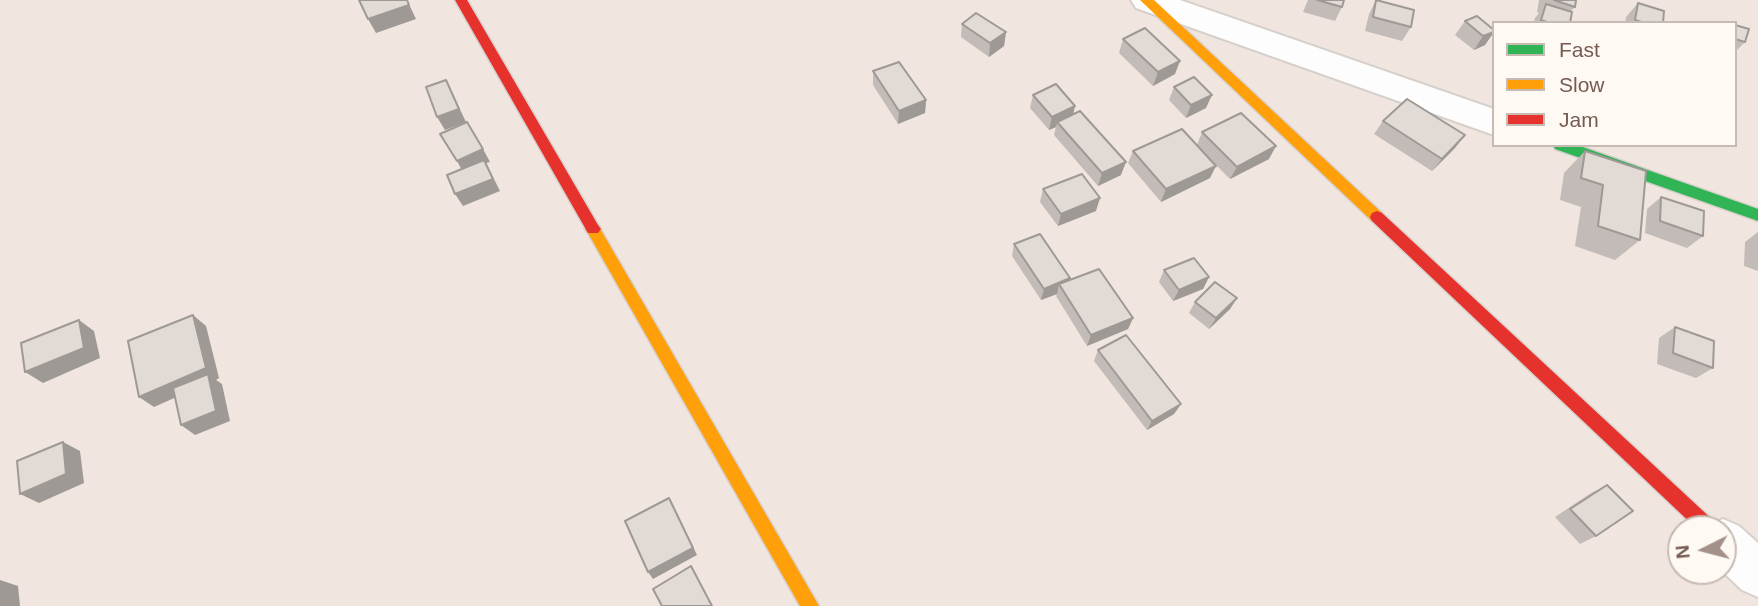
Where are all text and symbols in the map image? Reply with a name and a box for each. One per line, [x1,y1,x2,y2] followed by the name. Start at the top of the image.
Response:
[1492,21,1737,147] legend
[1559,38,1600,61] text: Fast
[1559,73,1605,96] text: Slow
[1559,108,1599,131] text: Jam
[1667,515,1737,585] north arrow
[1671,544,1694,560] text: N

